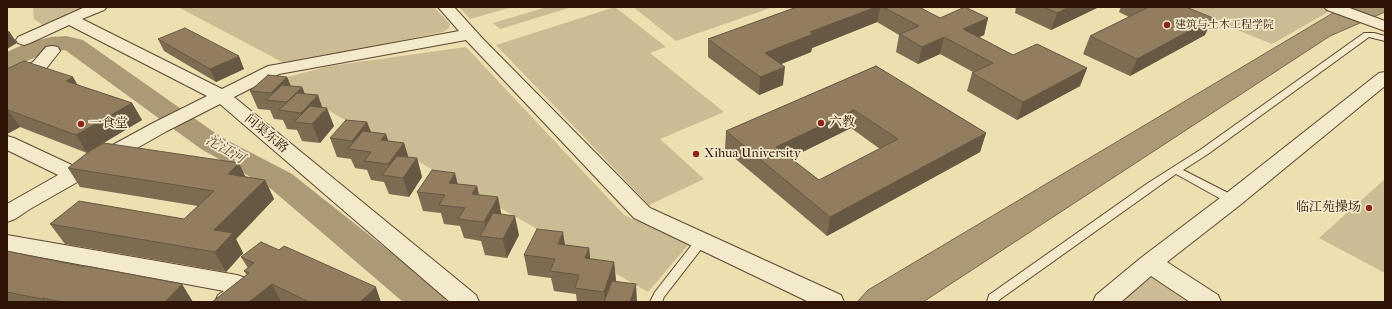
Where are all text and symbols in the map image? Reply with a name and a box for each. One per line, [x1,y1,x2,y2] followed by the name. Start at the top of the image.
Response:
[1175,18,1274,32] place label: 建筑与土木工程学院
[1162,20,1172,30] marker: 建筑与土木工程学院
[241,111,291,157] street label: 问渠东路
[829,115,855,131] place label: 六教
[89,116,128,132] place label: 一食堂
[816,118,826,128] marker: 六教
[76,119,86,129] marker: 一食堂
[203,132,247,168] water label: 沱江河
[704,146,801,162] place label: Xihua University
[691,149,701,159] marker: Xihua University
[1296,200,1361,216] place label: 临江苑操场
[1364,203,1374,213] marker: 临江苑操场

